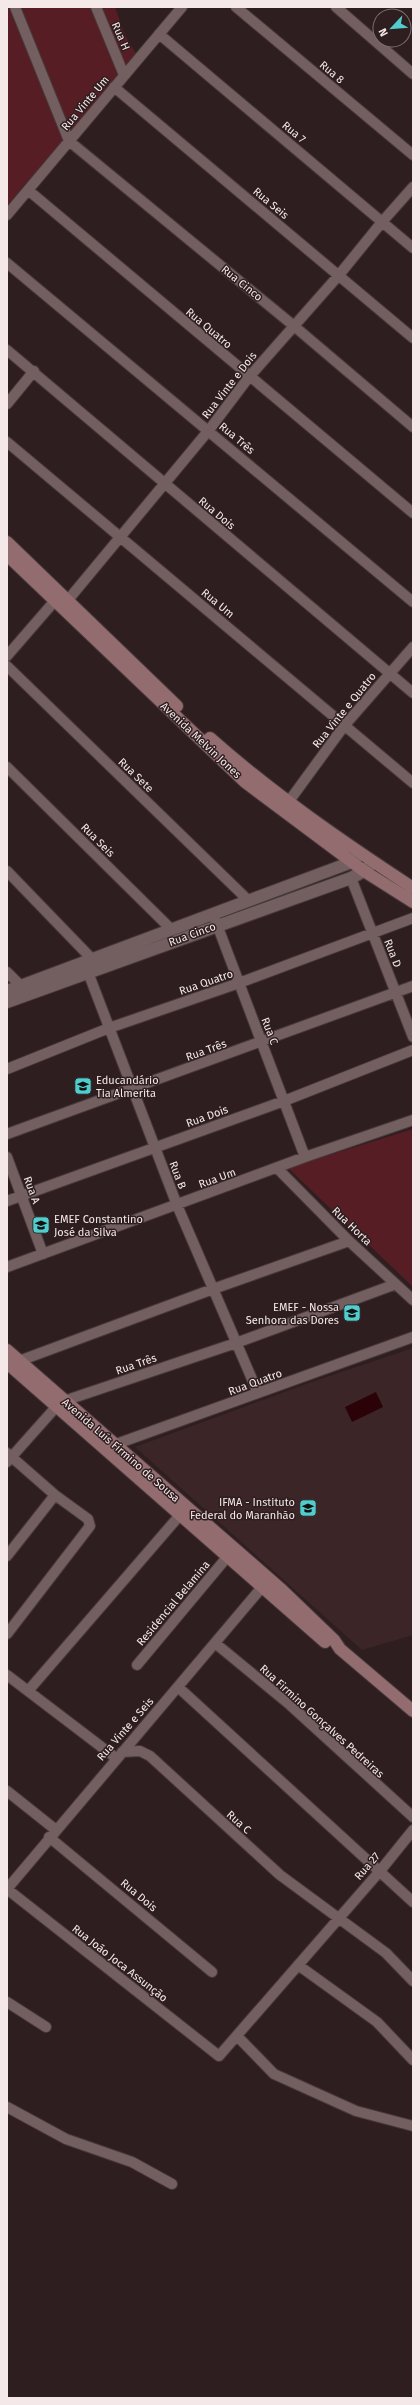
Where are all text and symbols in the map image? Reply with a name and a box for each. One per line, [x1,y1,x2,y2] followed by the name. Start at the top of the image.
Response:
[372,8,412,48] north arrow
[109,20,132,52] street label: Rua H
[376,26,391,38] text: N
[317,58,347,86] street label: Rua 8
[59,73,112,133] street label: Rua Vinte Um
[279,119,308,146] street label: Rua 7
[250,185,291,222] street label: Rua Seis
[219,263,265,304] street label: Rua Cinco
[183,305,234,351] street label: Rua Quatro
[199,349,259,421] street label: Rua Vinte e Dois
[216,420,257,457] street label: Rua Três
[196,494,238,532] street label: Rua Dois
[199,586,237,621] street label: Rua Um
[310,670,379,751] street label: Rua Vinte e Quatro
[158,700,244,781] street label: Avenida Melvin Jones
[115,755,156,795] street label: Rua Sete
[78,821,117,860] street label: Rua Seis
[167,920,217,949] street label: Rua Cinco
[381,937,404,969] street label: Rua D
[177,967,235,998] street label: Rua Quatro
[258,1016,281,1047] street label: Rua C
[184,1037,228,1064] street label: Rua Três
[96,1074,159,1100] place label: Educandário Tia Almerita
[73,1076,93,1096] school or university icon: Educandário Tia Almerita
[184,1103,230,1130] street label: Rua Dois
[166,1159,189,1191] street label: Rua B
[197,1166,238,1191] street label: Rua Um
[21,1175,43,1206] street label: Rua A
[329,1204,374,1248] street label: Rua Horta
[54,1213,143,1239] place label: EMEF Constantino José da Silva
[31,1215,51,1235] school or university icon: EMEF Constantino José da Silva
[246,1301,339,1327] place label: EMEF - Nossa Senhora das Dores
[342,1303,362,1323] school or university icon: EMEF - Nossa Senhora das Dores
[114,1351,158,1378] street label: Rua Três
[227,1367,284,1398] street label: Rua Quatro
[59,1396,182,1505] street label: Avenida Luís Firmino de Sousa
[190,1496,295,1522] place label: IFMA - Instituto Federal do Maranhão
[298,1498,318,1518] school or university icon: IFMA - Instituto Federal do Maranhão
[134,1558,213,1648] street label: Residencial Belamina
[257,1662,386,1781] street label: Rua Firmino Gonçalves Pedreiras
[94,1695,156,1764] street label: Rua Vinte e Seis
[224,1808,253,1837] street label: Rua C
[352,1850,383,1883] street label: Rua 27
[118,1876,160,1914] street label: Rua Dois
[69,1922,170,2005] street label: Rua João Joca Assunção

